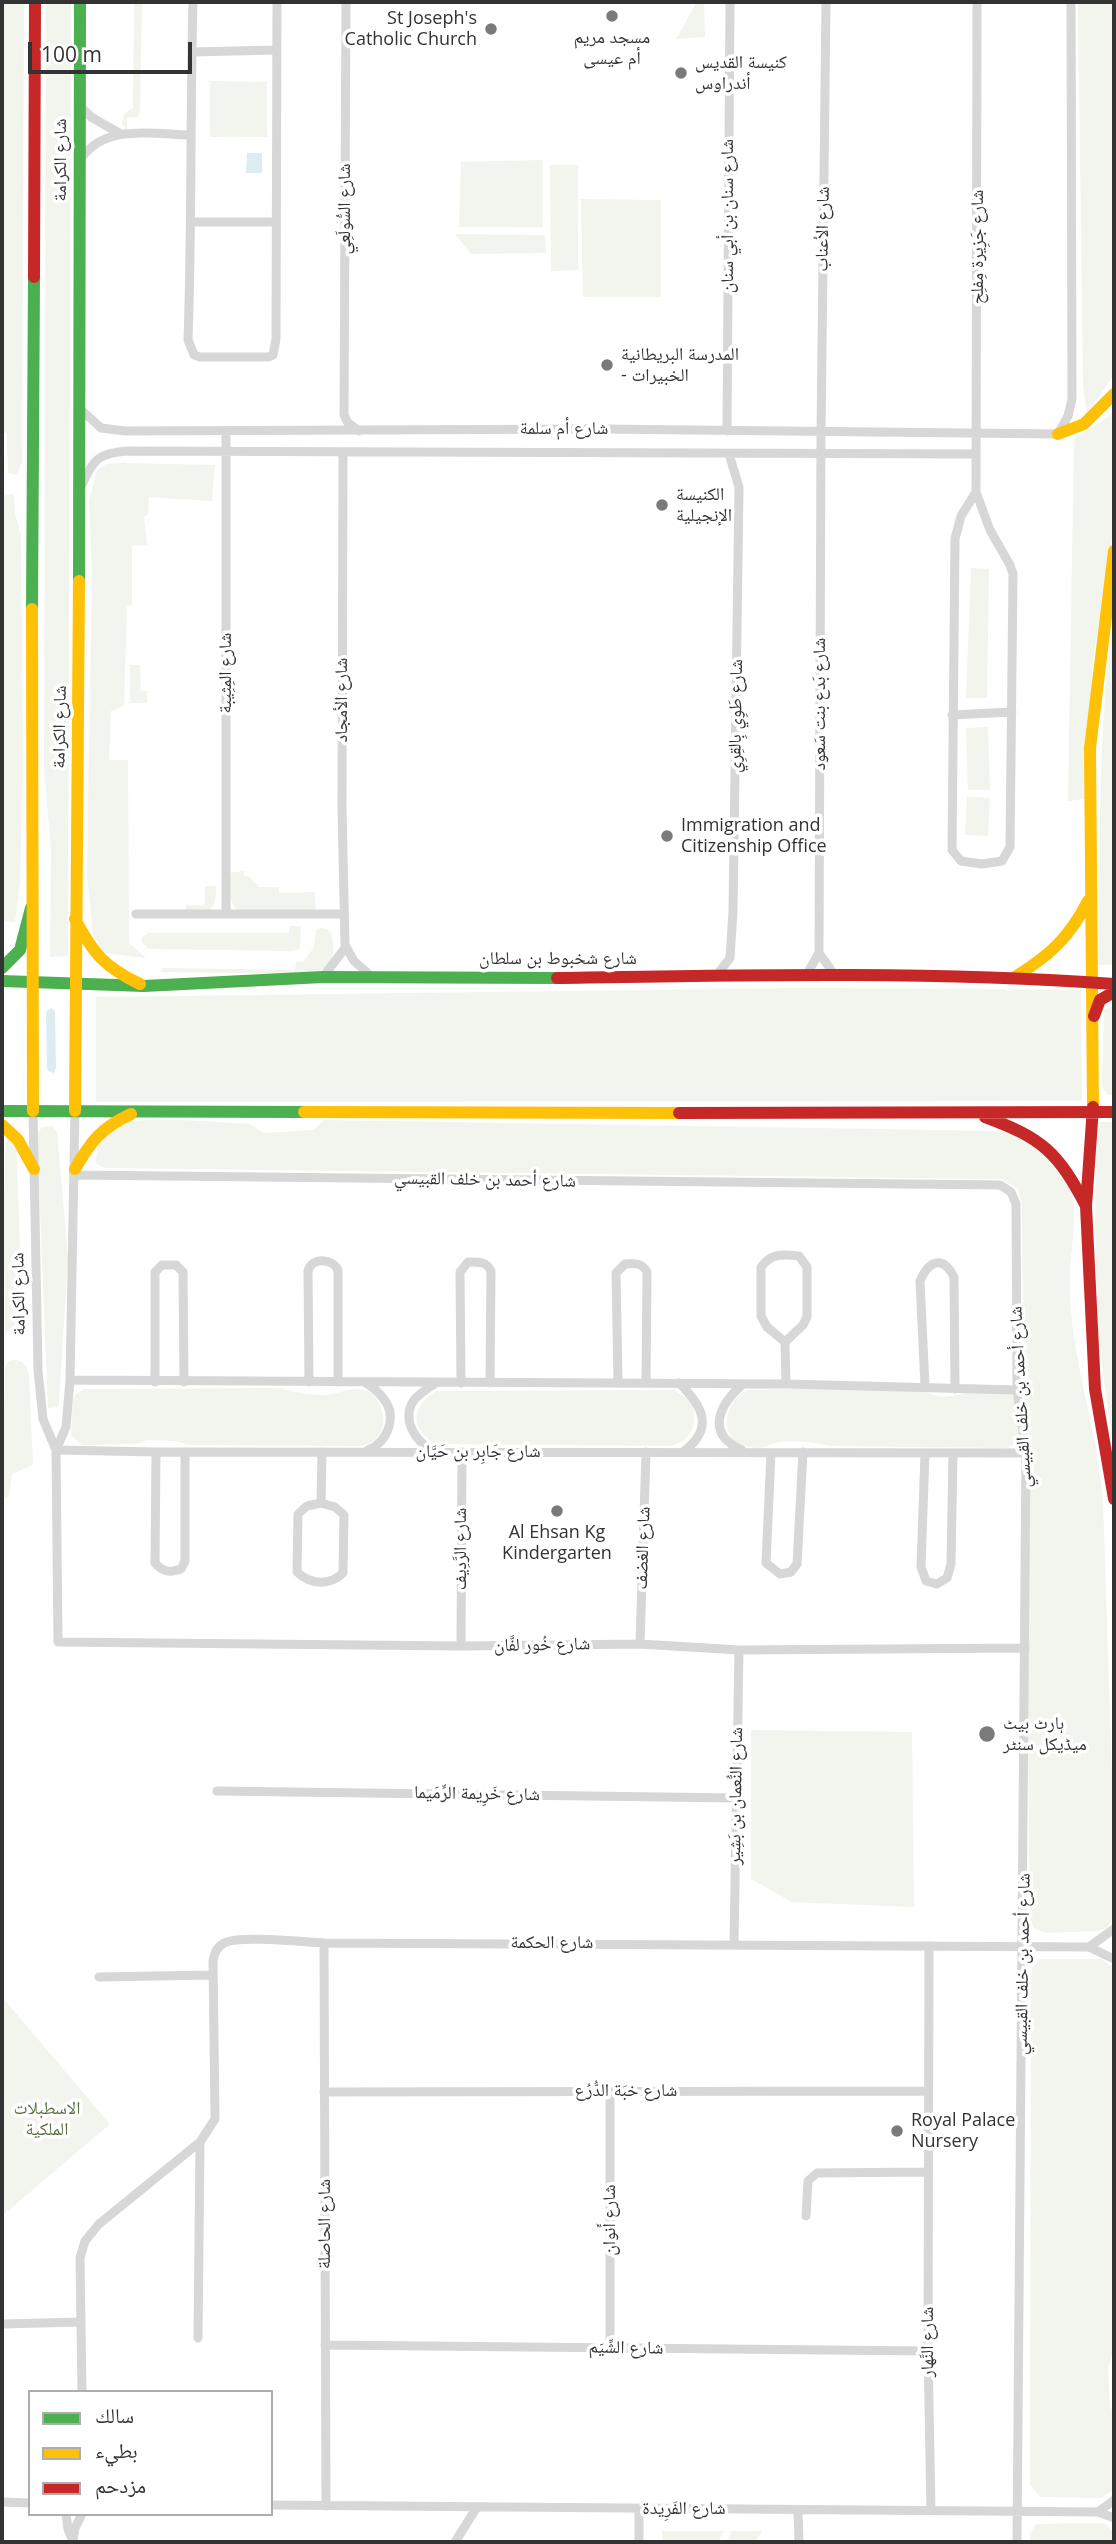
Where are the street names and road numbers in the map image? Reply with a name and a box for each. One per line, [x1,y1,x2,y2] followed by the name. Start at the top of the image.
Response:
[50,118,72,202] street label: شارع الكرامة
[717,139,739,293] street label: شارع سنان بن أبي سنان
[334,164,356,254] street label: شارع السُّولَعِي
[811,186,835,272] street label: شارع الأعناب
[967,190,989,304] street label: شارع جَزِيرة مِفلِح
[520,418,608,440] street label: شارع أم سلمة
[215,633,237,713] street label: شارع المِثِيبة
[809,638,831,770] street label: شارع بَدع بنت سَعود
[331,658,353,742] street label: شارع الأمجاد
[724,659,748,773] street label: شارع طَوِي بِالقِرِي
[48,685,72,769] street label: شارع الكرامة
[479,948,637,970] street label: شارع شخبوط بن سلطان
[394,1168,576,1192] street label: شارع أحمد بن خلف القبيسي
[7,1252,31,1336] street label: شارع الكرامة
[1005,1306,1037,1488] street label: شارع أحمد بن خلف القبيسي
[416,1441,540,1463] street label: شارع جَابِر بن حَيَّان
[631,1506,655,1590] street label: شارع الغضف
[450,1508,472,1590] street label: شارع الرَّدِيف
[494,1633,590,1657] street label: شارع خُور لفَّان
[724,1727,748,1865] street label: شارع النُّعمان بن بَشِير
[414,1782,540,1806] street label: شارع خَرِيمة الرِّمَيما
[1011,1873,1035,2055] street label: شارع أحمد بن خلف القبيسي
[511,1932,593,1954] street label: شارع الحكمة
[575,2080,677,2102] street label: شارع خبَة الدُّرُع
[314,2179,336,2269] street label: شارع الحاصلة
[599,2184,621,2256] street label: شارع أَنوان
[917,2307,939,2377] street label: شارع النَّهار
[588,2337,664,2359] street label: شارع الشِّيَم
[642,2498,726,2520] street label: شارع الفَرِيدة

